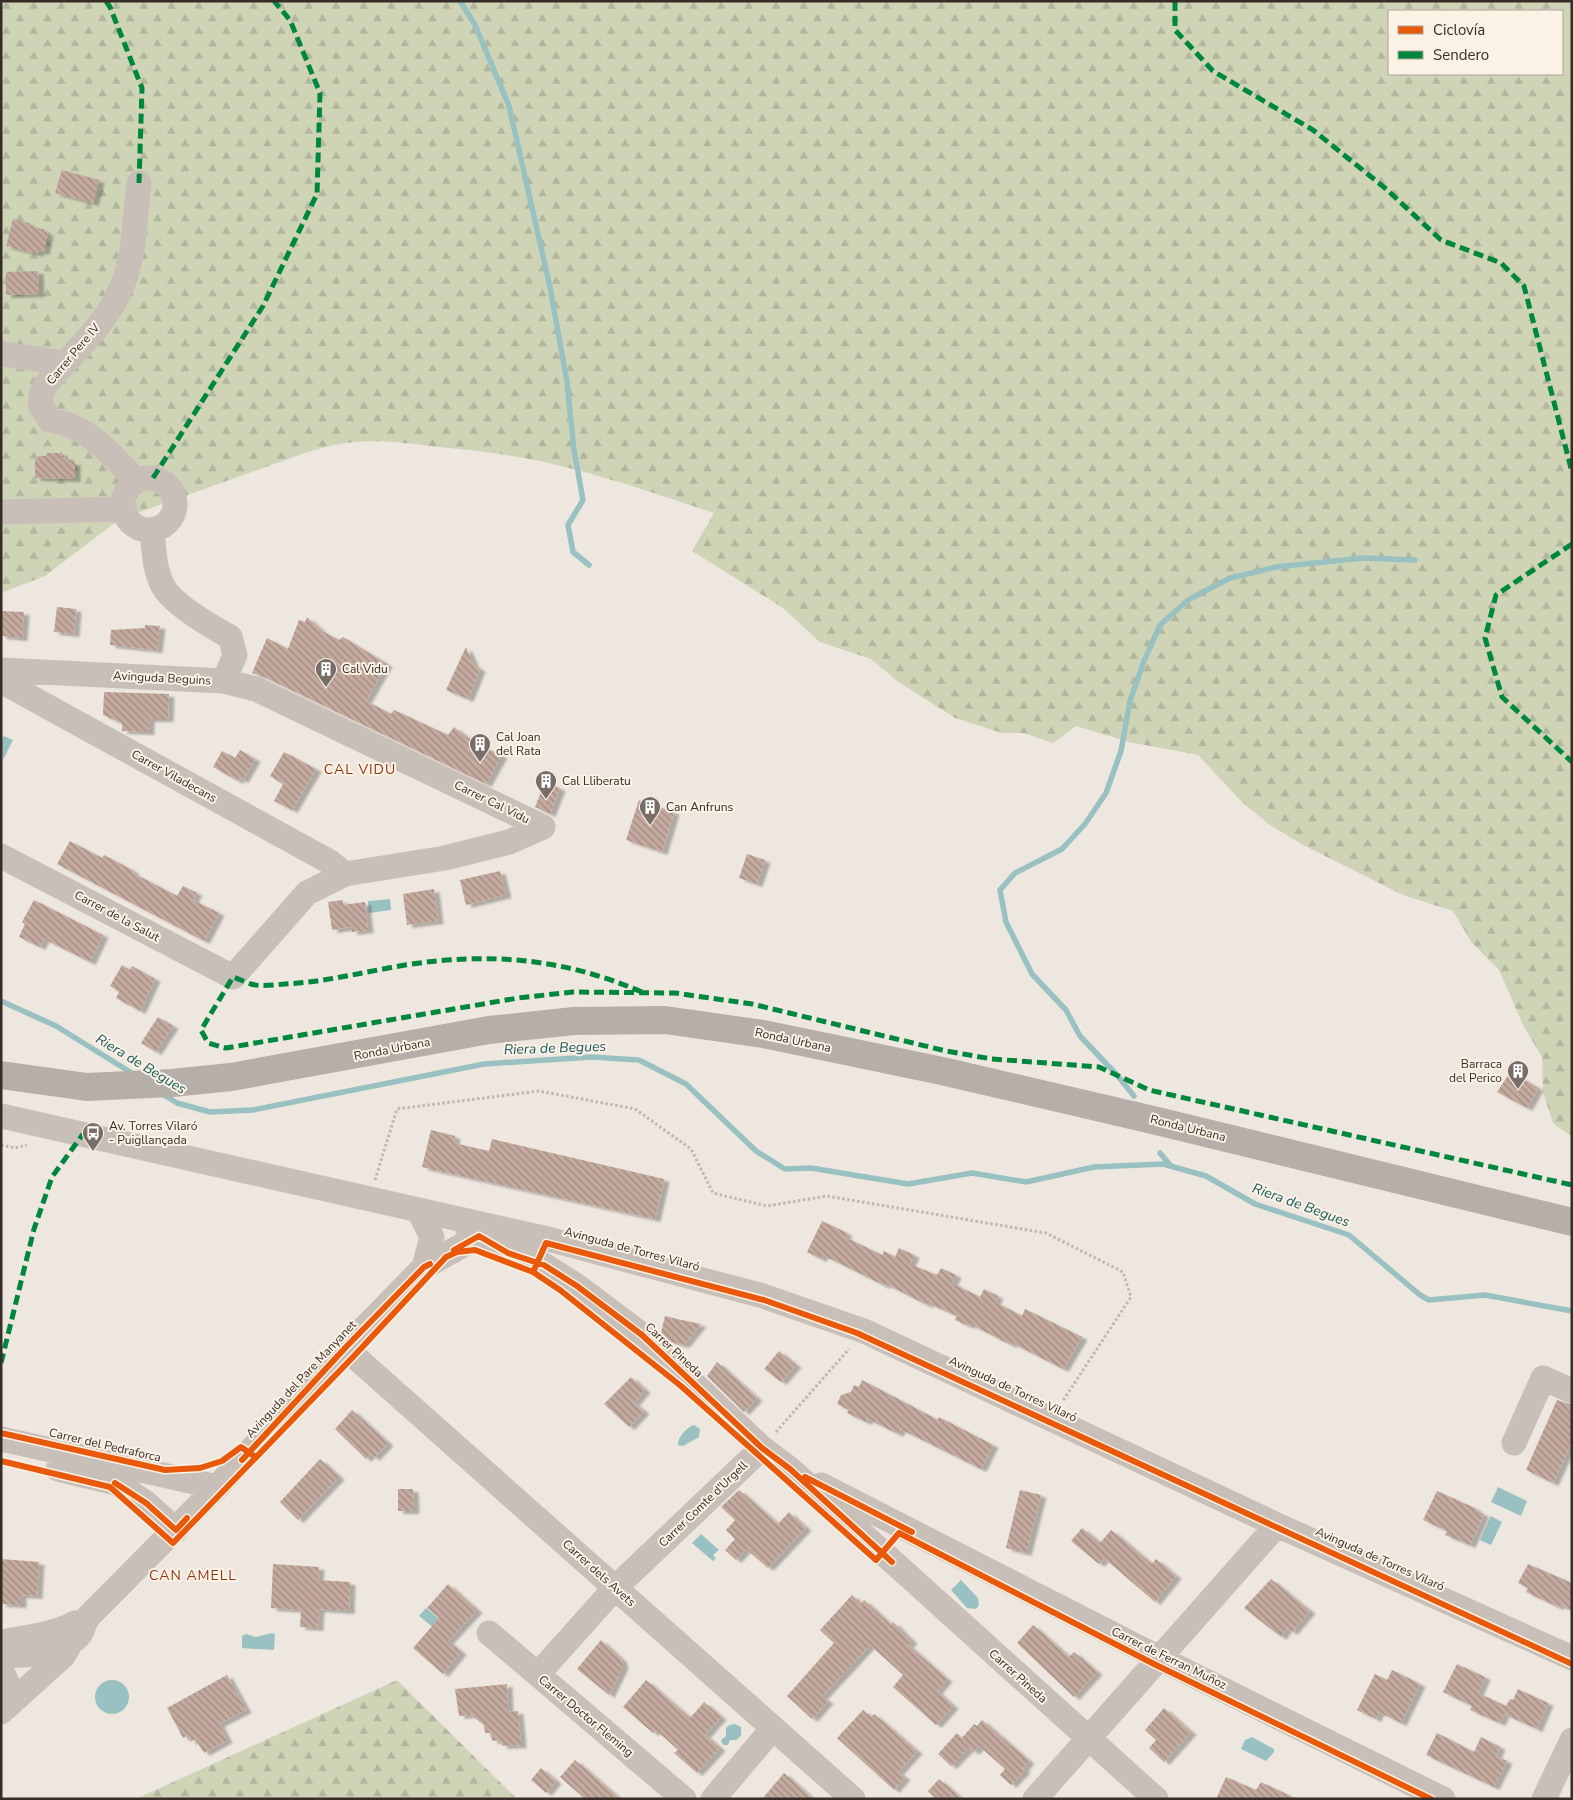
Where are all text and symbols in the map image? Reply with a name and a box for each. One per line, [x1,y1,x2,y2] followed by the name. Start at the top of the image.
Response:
[1388,10,1563,75] legend
[1433,20,1485,40] text: Ciclovía
[1433,45,1489,65] text: Sendero
[43,319,104,388] street label: Carrer Pere IV
[314,657,338,688] building icon: Cal Vidu
[342,661,388,677] place label: Cal Vidu
[113,667,212,689] street label: Avinguda Beguins
[496,729,541,759] place label: Cal Joan del Rata
[468,732,492,763] building icon: Cal Joan del Rata
[128,746,220,806] street label: Carrer Viladecans
[324,760,396,779] district label: CAL VIDU
[534,769,558,800] building icon: Cal Lliberatu
[562,773,631,789] place label: Cal Lliberatu
[452,777,532,827] street label: Carrer Cal Vidu
[638,795,662,826] building icon: Can Anfruns
[666,799,734,815] place label: Can Anfruns
[72,887,163,946] street label: Carrer de la Salut
[753,1024,833,1056] street label: Ronda Urbana
[92,1029,190,1099] water label: Riera de Begues
[352,1034,432,1064] street label: Ronda Urbana
[504,1037,607,1059] water label: Riera de Begues
[1449,1056,1502,1086] place label: Barraca del Perico
[1506,1059,1530,1090] building icon: Barraca del Perico
[1149,1111,1227,1145] street label: Ronda Urbana
[109,1118,198,1148] place label: Av. Torres Vilaró - Puigllançada
[81,1121,105,1152] bus stop icon: Av. Torres Vilaró - Puigllançada
[1250,1179,1353,1232] water label: Riera de Begues
[563,1223,702,1275] street label: Avinguda de Torres Vilaró
[242,1316,360,1441] street label: Avinguda del Pare Manyanet
[642,1319,706,1381] street label: Carrer Pineda
[946,1352,1080,1426] street label: Avinguda de Torres Vilaró
[47,1424,163,1466] street label: Carrer del Pedraforca
[655,1457,751,1551] street label: Carrer Comte d'Urgell
[1313,1523,1447,1595] street label: Avinguda de Torres Vilaró
[559,1536,639,1610] street label: Carrer dels Avets
[149,1566,237,1585] district label: CAN AMELL
[1109,1623,1230,1693] street label: Carrer de Ferran Muñoz
[985,1645,1051,1707] street label: Carrer Pineda
[535,1672,637,1760] street label: Carrer Doctor Fleming

